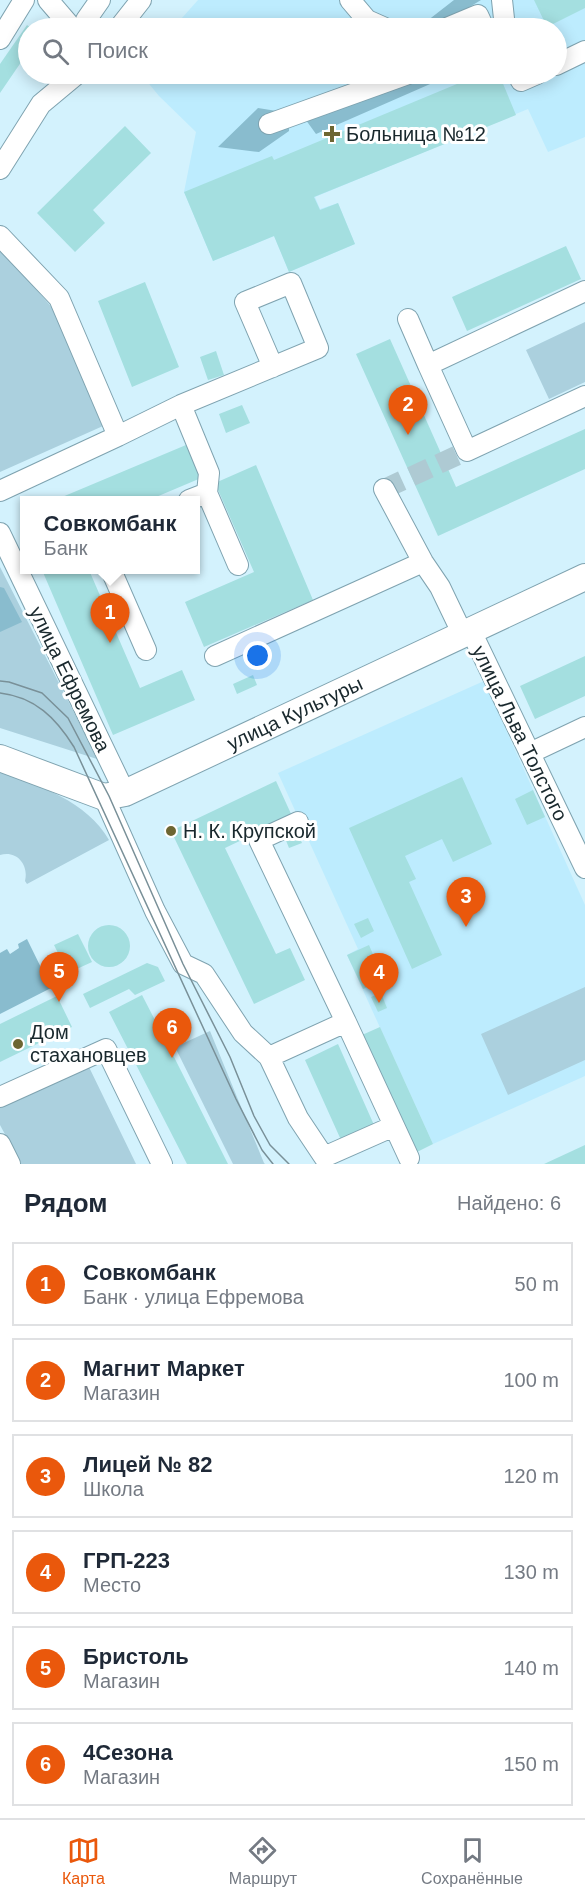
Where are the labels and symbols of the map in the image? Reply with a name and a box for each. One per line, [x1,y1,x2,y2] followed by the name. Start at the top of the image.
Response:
[346,123,486,145] place label: Больница №12
[323,125,341,143] marker: Больница №12
[388,386,428,435] pin: 2
[90,594,130,643] pin: 1
[25,603,115,756] street label: улица Ефремова
[243,641,272,670] your location
[468,642,572,824] street label: улица Льва Толстого
[224,672,366,754] street label: улица Культуры
[183,820,316,842] place label: Н. К. Крупской
[164,824,178,838] marker: Н. К. Крупской
[446,878,486,927] pin: 3
[40,952,78,1002] pin: 5
[360,954,398,1003] pin: 4
[152,1008,192,1058] pin: 6
[30,1021,147,1066] place label: Дом стахановцев
[11,1037,25,1051] marker: Дом стахановцев

